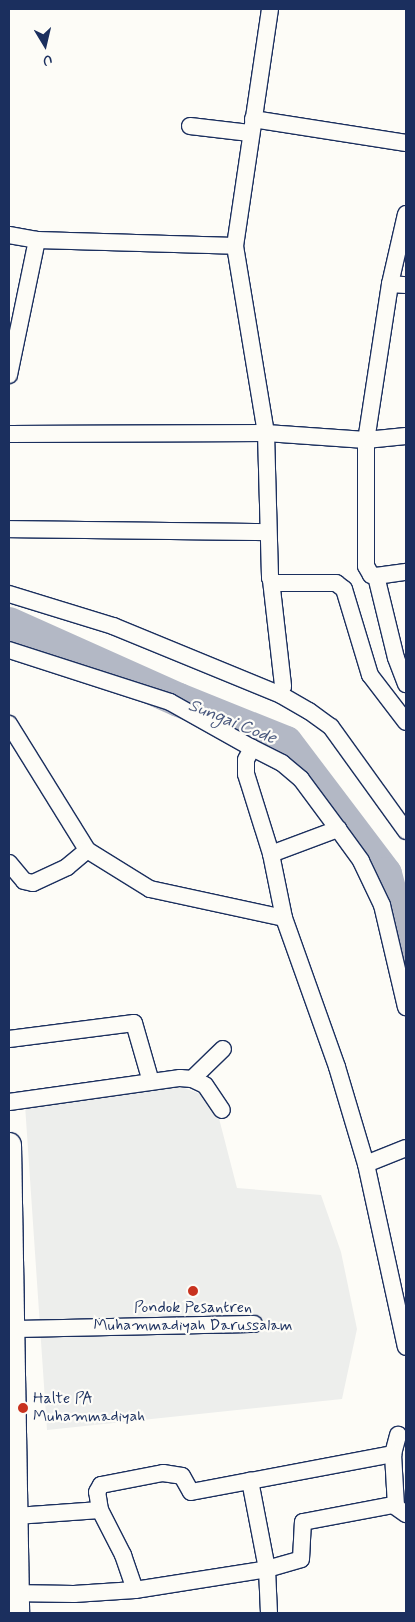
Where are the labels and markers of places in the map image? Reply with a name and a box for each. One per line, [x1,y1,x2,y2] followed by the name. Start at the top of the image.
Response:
[187,1285,199,1297] marker: Pondok Pesantren Muhammadiyah Darussalam
[93,1298,293,1336] place label: Pondok Pesantren Muhammadiyah Darussalam
[33,1389,145,1427] place label: Halte PA Muhammadiyah
[17,1402,29,1414] marker: Halte PA Muhammadiyah

